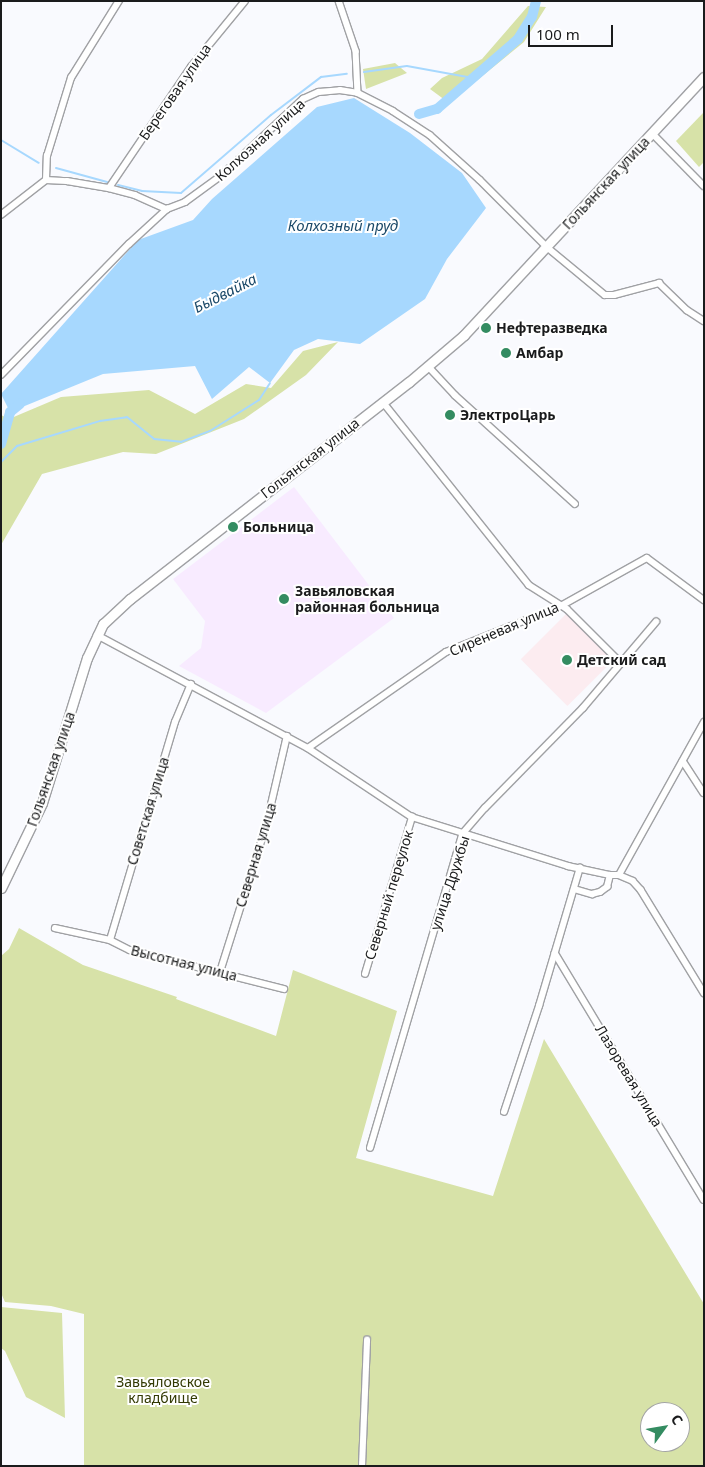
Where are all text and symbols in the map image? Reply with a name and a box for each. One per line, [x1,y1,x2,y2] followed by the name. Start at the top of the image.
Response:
[530,15,615,47] scale bar
[536,24,580,44] text: 100 m
[135,41,215,143] street label: Береговая улица
[212,95,308,185] street label: Колхозная улица
[559,133,653,233] street label: Гольянская улица
[288,217,398,235] water label: Колхозный пруд
[191,270,259,316] water label: Быдвайка
[496,320,608,336] place label: Нефтеразведка
[480,322,492,334] marker: Нефтеразведка
[516,345,563,361] place label: Амбар
[500,347,512,359] marker: Амбар
[460,407,556,423] place label: ЭлектроЦарь
[444,409,456,421] marker: ЭлектроЦарь
[257,414,363,502] street label: Гольянская улица
[243,519,314,535] place label: Больница
[227,521,239,533] marker: Больница
[295,583,440,616] place label: Завьяловская районная больница
[277,592,291,606] marker: Завьяловская районная больница
[447,598,561,660] street label: Сиреневая улица
[577,652,666,668] place label: Детский сад
[561,654,573,666] marker: Детский сад
[23,709,79,829] street label: Гольянская улица
[124,755,172,867] street label: Советская улица
[232,801,280,909] street label: Северная улица
[361,828,417,962] street label: Северный переулок
[427,834,473,932] street label: улица Дружбы
[129,942,239,984] street label: Высотная улица
[592,1022,666,1130] street label: Лазоревая улица
[116,1374,210,1406] park label: Завьяловское кладбище
[640,1402,690,1452] north arrow
[667,1410,688,1428] text: С

